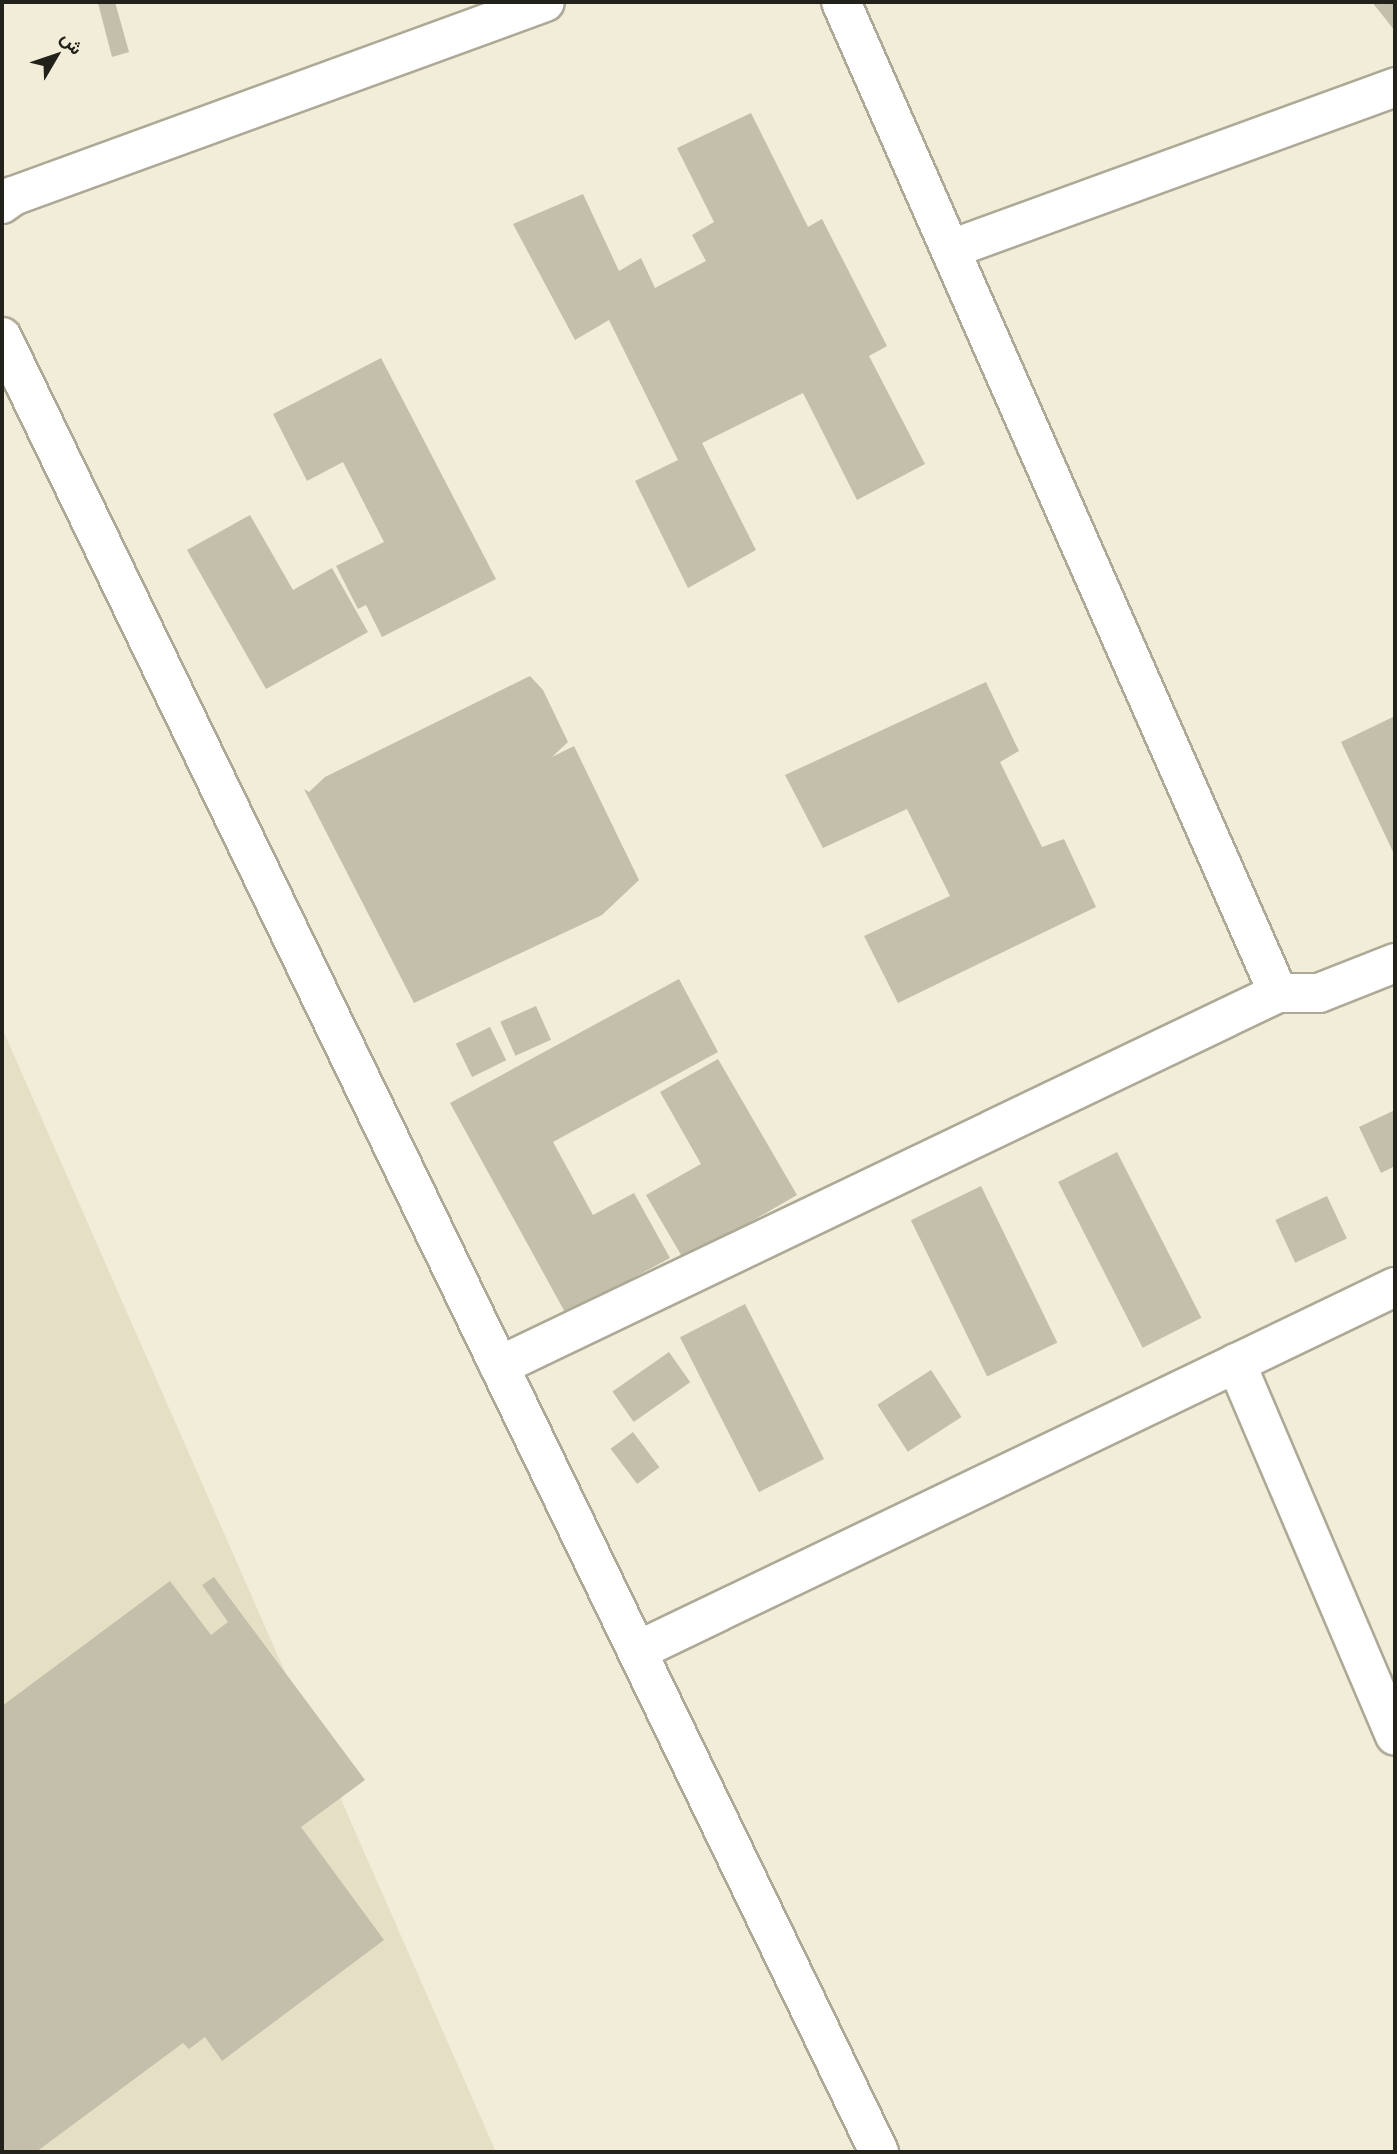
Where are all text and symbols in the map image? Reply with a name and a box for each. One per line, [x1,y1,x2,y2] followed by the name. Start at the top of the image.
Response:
[21,21,91,91] north arrow
[56,26,89,59] text: ش

